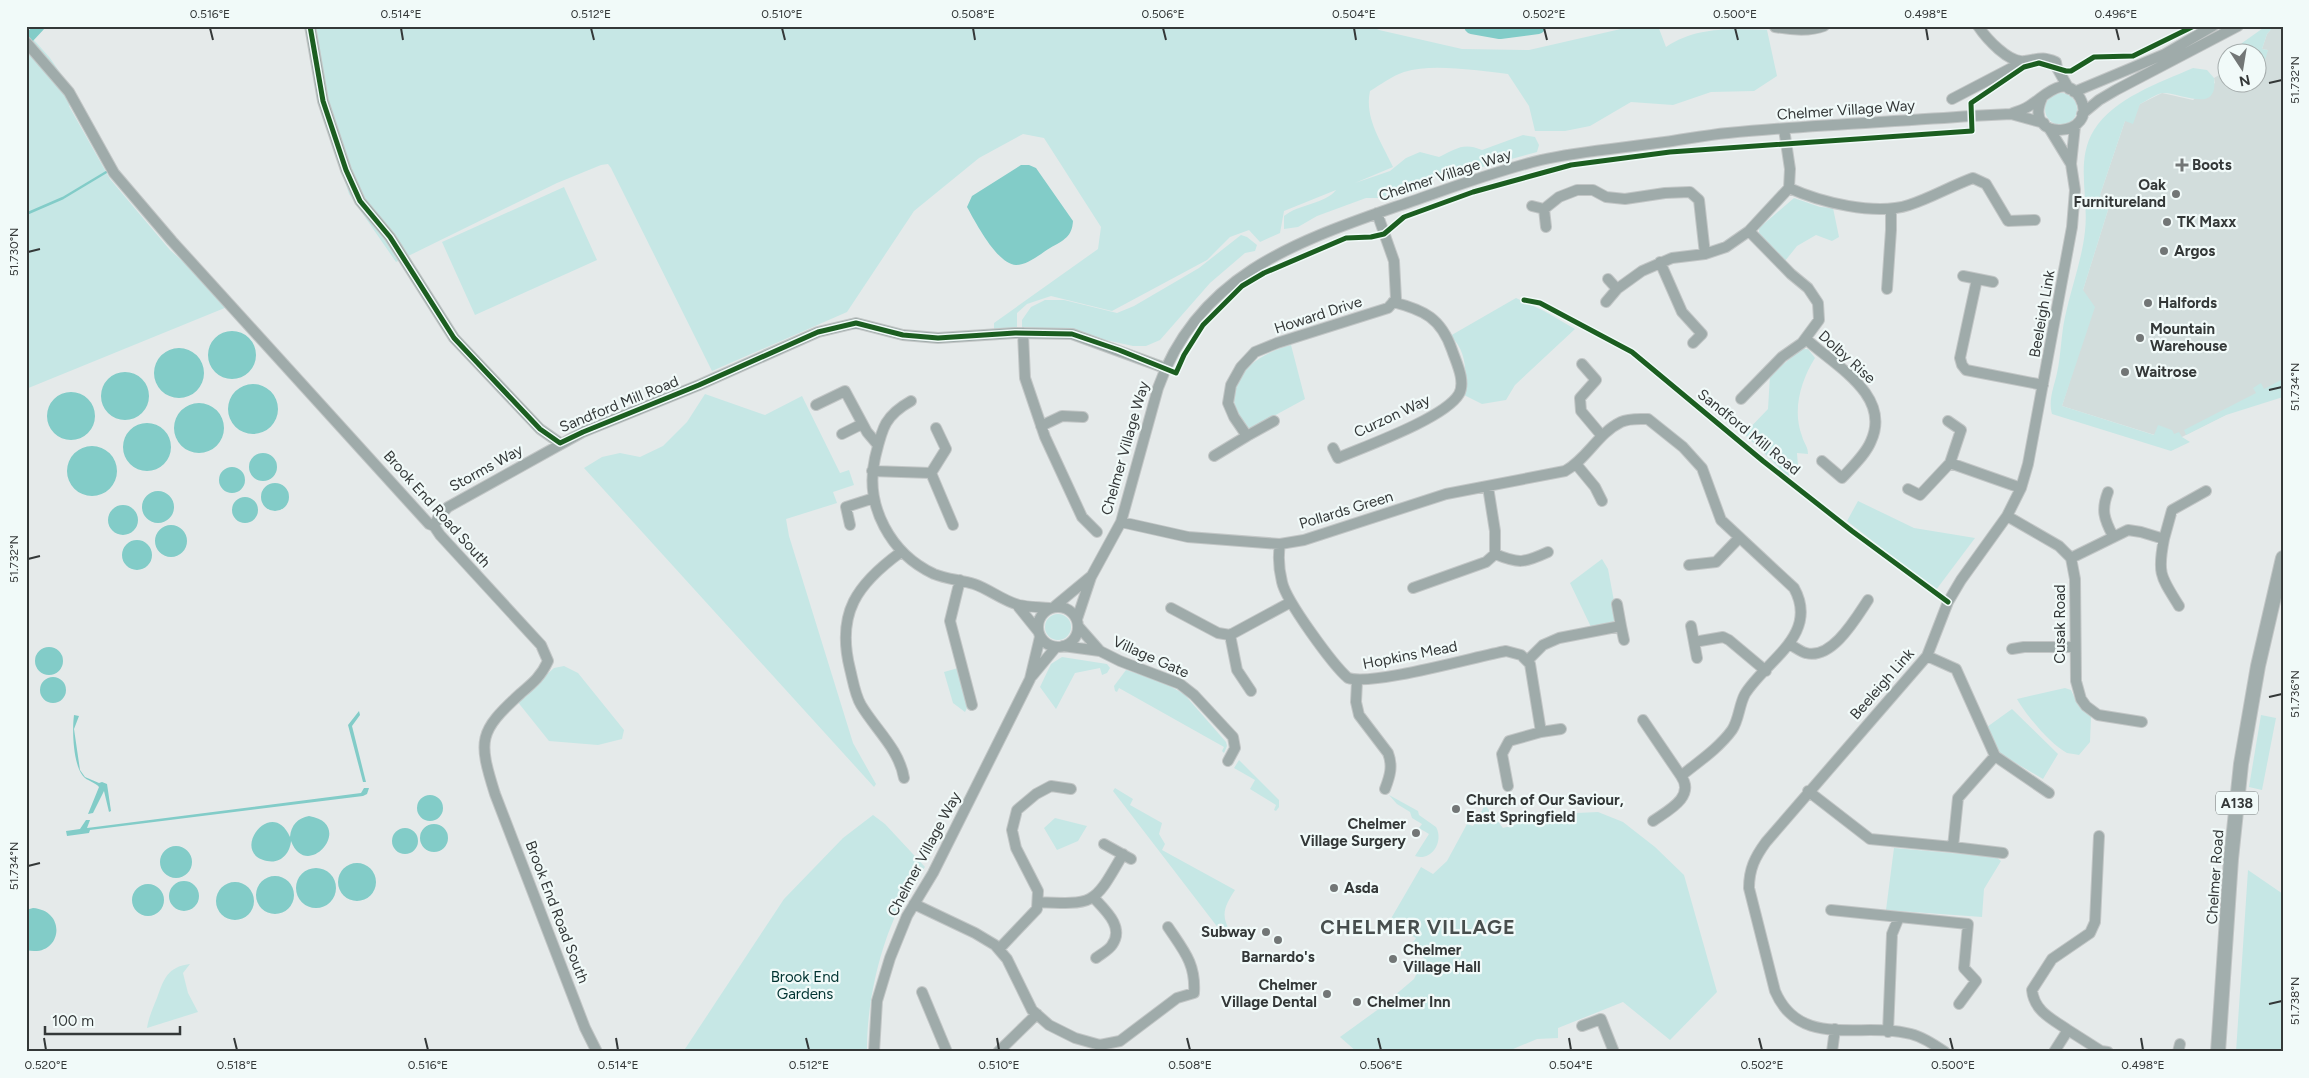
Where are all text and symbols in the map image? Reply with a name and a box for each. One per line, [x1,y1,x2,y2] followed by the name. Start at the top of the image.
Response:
[190,7,230,21] text: 0.516°E
[380,7,422,21] text: 0.514°E
[571,7,611,21] text: 0.512°E
[761,7,803,21] text: 0.510°E
[951,7,995,21] text: 0.508°E
[1141,7,1185,21] text: 0.506°E
[1332,7,1376,21] text: 0.504°E
[1522,7,1566,21] text: 0.502°E
[1713,7,1757,21] text: 0.500°E
[1904,7,1948,21] text: 0.498°E
[2095,7,2137,21] text: 0.496°E
[2216,42,2266,92] north arrow
[2288,56,2302,104] text: 51.732°N
[2238,71,2252,90] text: N
[1776,96,1916,124] street label: Chelmer Village Way
[1376,145,1514,205] street label: Chelmer Village Way
[2192,156,2232,174] place label: Boots
[2176,159,2188,171] marker: Boots
[2074,176,2166,211] place label: Oak Furnitureland
[2170,188,2182,200] marker: Oak Furnitureland
[2177,213,2236,231] place label: TK Maxx
[2161,216,2173,228] marker: TK Maxx
[7,228,21,276] text: 51.730°N
[2174,242,2215,260] place label: Argos
[2158,245,2170,257] marker: Argos
[2025,268,2059,359] street label: Beeleigh Link
[1272,292,1364,338] street label: Howard Drive
[2158,294,2217,312] place label: Halfords
[2142,297,2154,309] marker: Halfords
[2150,320,2228,355] place label: Mountain Warehouse
[1815,327,1879,387] street label: Dolby Rise
[2134,332,2146,344] marker: Mountain Warehouse
[2135,363,2197,381] place label: Waitrose
[2288,363,2302,411] text: 51.734°N
[2119,366,2131,378] marker: Waitrose
[557,372,681,436] street label: Sandford Mill Road
[1097,379,1153,517] street label: Chelmer Village Way
[1694,385,1804,479] street label: Sandford Mill Road
[1351,391,1433,441] street label: Curzon Way
[446,440,526,496] street label: Storms Way
[380,447,494,571] street label: Brook End Road South
[1297,487,1395,533] street label: Pollards Green
[7,535,21,583] text: 51.732°N
[2051,584,2069,664] street label: Cusak Road
[1110,632,1192,682] street label: Village Gate
[1361,637,1459,673] street label: Hopkins Mead
[1846,644,1918,723] street label: Beeleigh Link
[2288,670,2302,718] text: 51.736°N
[884,789,964,919] street label: Chelmer Village Way
[1466,791,1624,826] place label: Church of Our Saviour, East Springfield
[2216,791,2258,814] road number: A138
[1450,803,1462,815] marker: Church of Our Saviour, East Springfield
[1300,815,1406,850] place label: Chelmer Village Surgery
[1410,827,1422,839] marker: Chelmer Village Surgery
[2203,829,2227,925] street label: Chelmer Road
[522,838,592,986] street label: Brook End Road South
[7,842,21,890] text: 51.734°N
[1344,879,1379,897] place label: Asda
[1328,882,1340,894] marker: Asda
[1320,915,1516,939] district label: CHELMER VILLAGE
[1201,923,1256,941] place label: Subway
[1260,926,1272,938] marker: Subway
[1272,934,1284,946] marker: Barnardo's
[1403,941,1481,976] place label: Chelmer Village Hall
[1241,948,1315,966] place label: Barnardo's
[1387,953,1399,965] marker: Chelmer Village Hall
[771,968,839,1003] park label: Brook End Gardens
[1221,976,1317,1011] place label: Chelmer Village Dental
[2288,977,2302,1025] text: 51.738°N
[1321,988,1333,1000] marker: Chelmer Village Dental
[1367,993,1450,1011] place label: Chelmer Inn
[1351,996,1363,1008] marker: Chelmer Inn
[45,1003,180,1035] scale bar
[52,1012,94,1030] text: 100 m
[24,1058,68,1072] text: 0.520°E
[217,1058,257,1072] text: 0.518°E
[408,1058,448,1072] text: 0.516°E
[597,1058,639,1072] text: 0.514°E
[789,1058,829,1072] text: 0.512°E
[978,1058,1020,1072] text: 0.510°E
[1168,1058,1212,1072] text: 0.508°E
[1359,1058,1403,1072] text: 0.506°E
[1549,1058,1593,1072] text: 0.504°E
[1740,1058,1784,1072] text: 0.502°E
[1931,1058,1975,1072] text: 0.500°E
[2121,1058,2165,1072] text: 0.498°E

